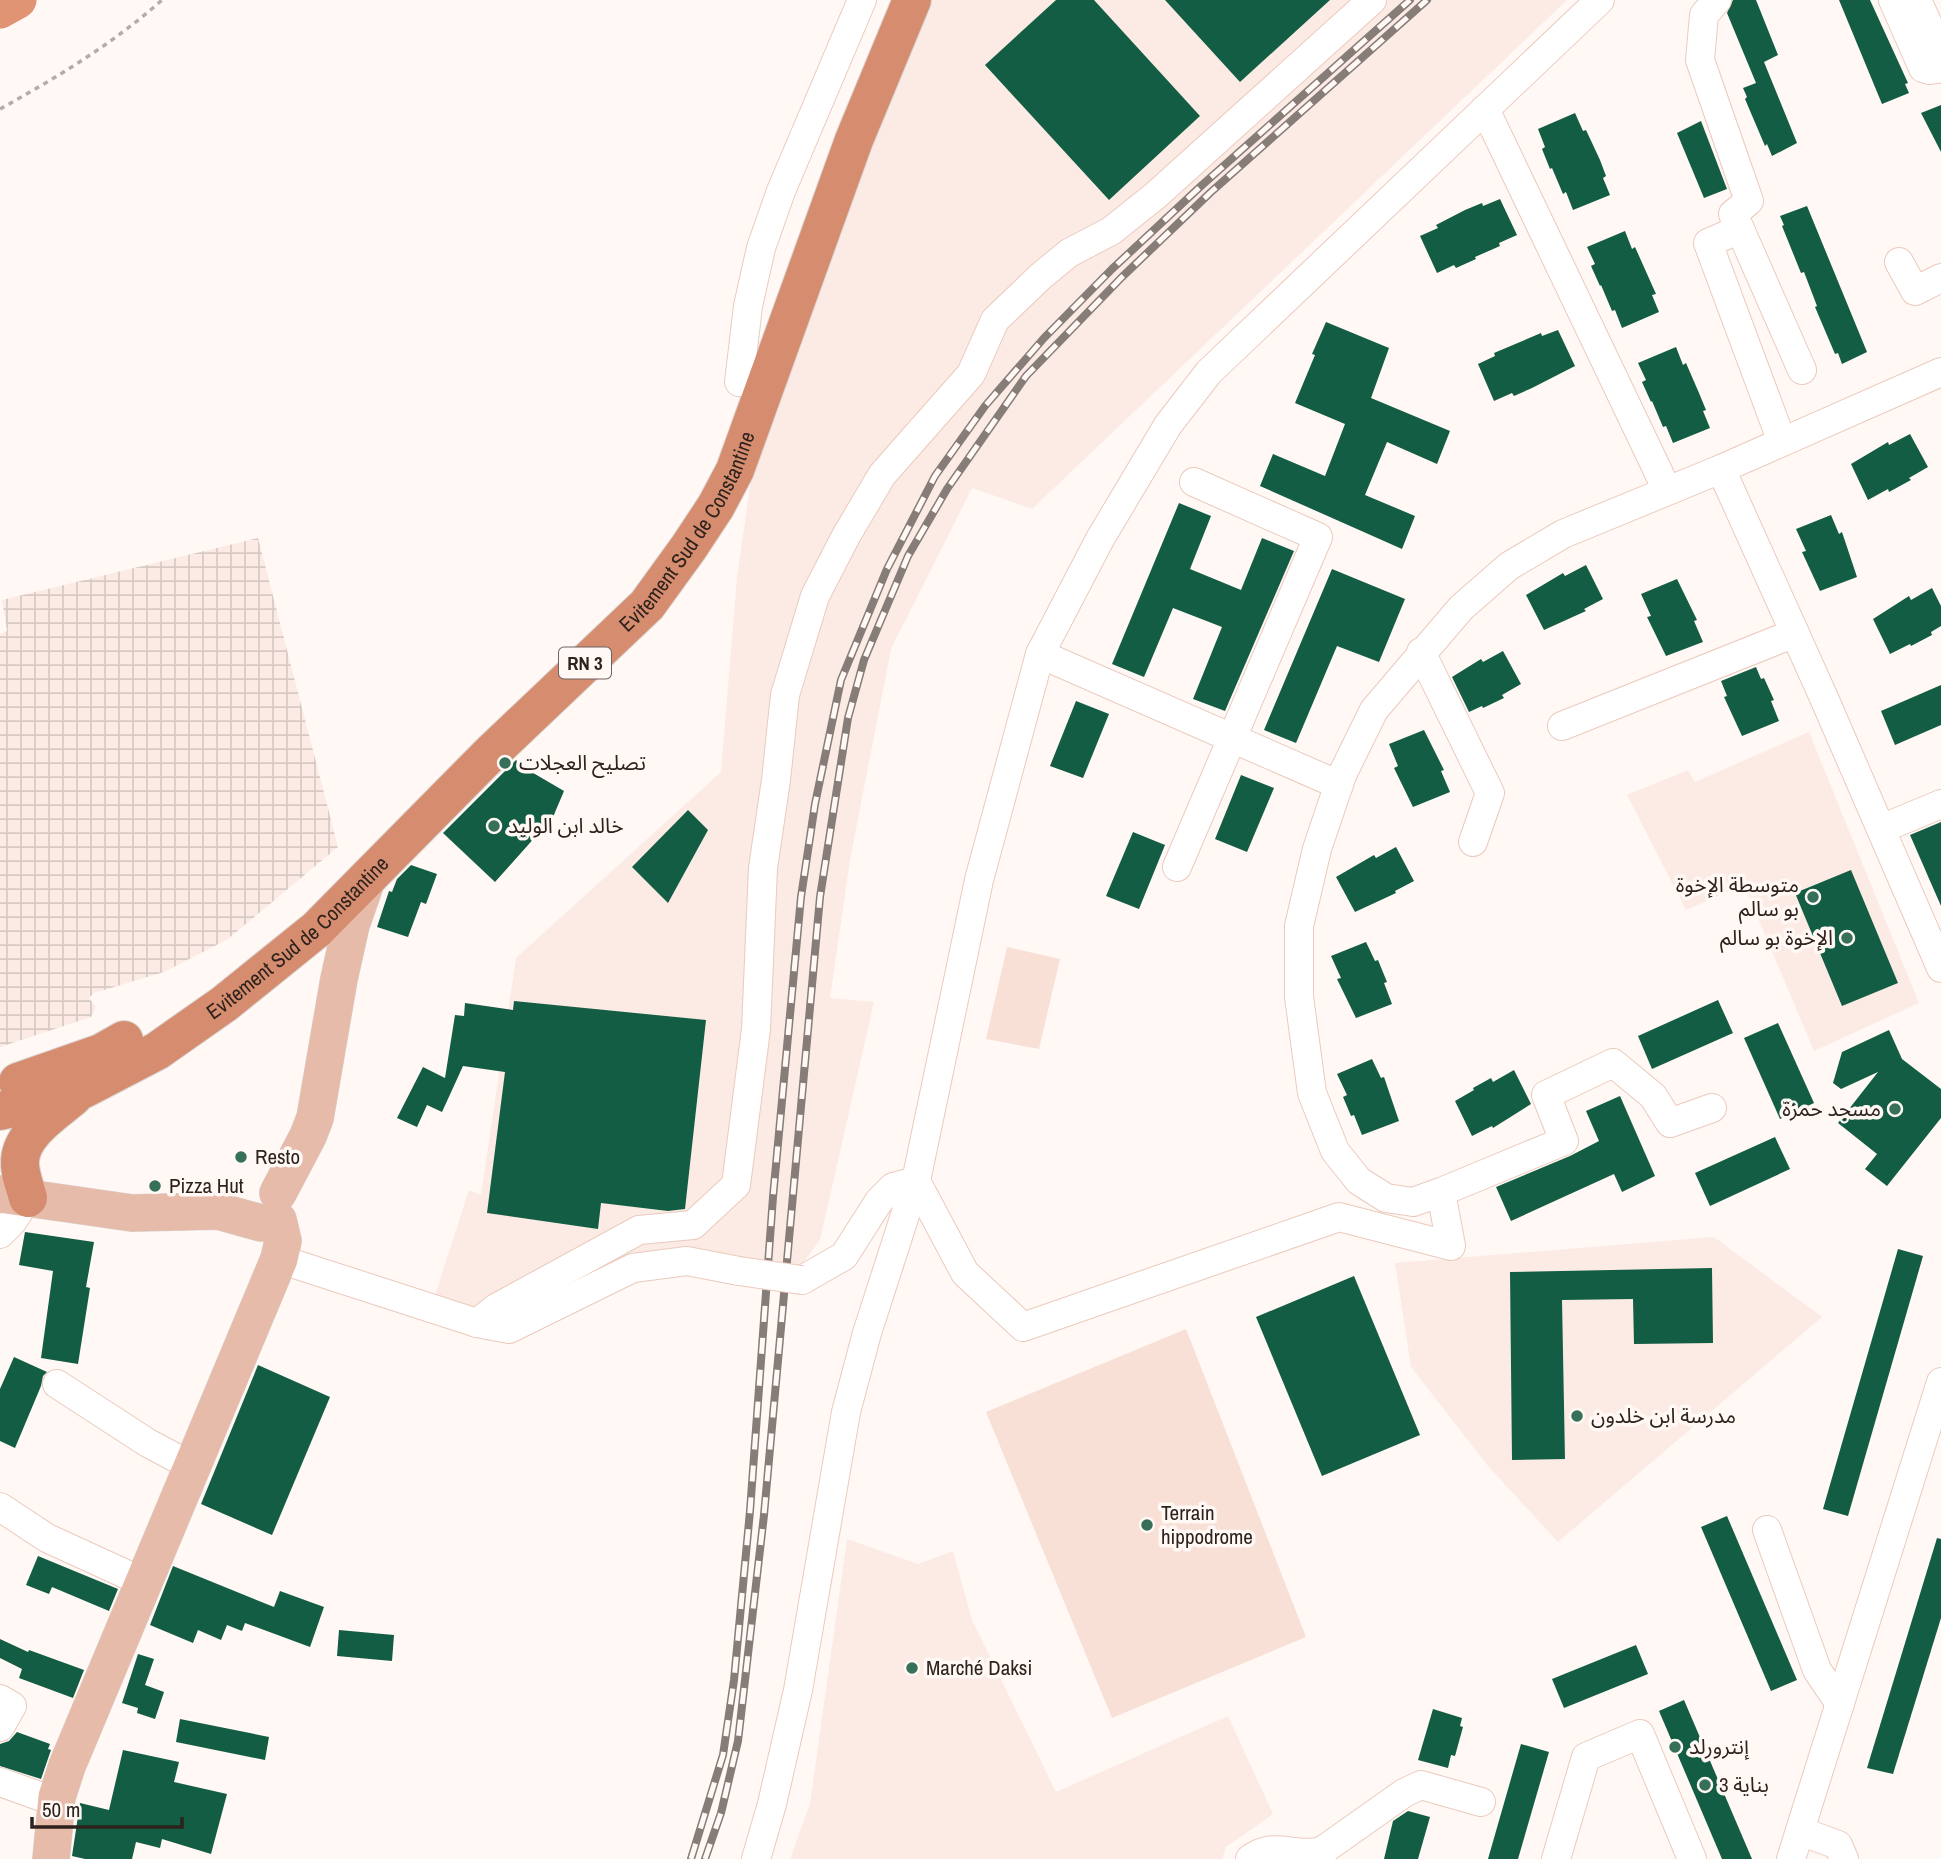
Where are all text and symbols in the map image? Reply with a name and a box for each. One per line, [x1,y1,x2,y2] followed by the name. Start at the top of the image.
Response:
[612,427,762,638] street label: Evitement Sud de Constantine
[559,648,611,678] road number: RN 3
[519,748,646,778] place label: تصليح العجلات
[497,755,513,771] marker: تصليح العجلات
[508,811,624,840] place label: خالد ابن الوليد
[486,818,502,834] marker: خالد ابن الوليد
[200,850,395,1026] street label: Evitement Sud de Constantine
[1676,870,1799,924] place label: متوسطة الإخوة بو سالم
[1805,889,1821,905] marker: متوسطة الإخوة بو سالم
[1720,923,1833,953] place label: الإخوة بو سالم
[1839,930,1855,946] marker: الإخوة بو سالم
[1782,1094,1881,1123] place label: مسجد حمزة
[1887,1101,1903,1117] marker: مسجد حمزة
[255,1142,300,1171] place label: Resto
[233,1149,249,1165] marker: Resto
[169,1171,244,1200] place label: Pizza Hut
[147,1178,163,1194] marker: Pizza Hut
[1591,1401,1736,1430] place label: مدرسة ابن خلدون
[1569,1408,1585,1424] marker: مدرسة ابن خلدون
[1161,1498,1253,1551] place label: Terrain hippodrome
[1139,1517,1155,1533] marker: Terrain hippodrome
[926,1653,1032,1682] place label: Marché Daksi
[904,1660,920,1676] marker: Marché Daksi
[1689,1732,1749,1761] place label: إنترورلد
[1667,1739,1683,1755] marker: إنترورلد
[1719,1770,1769,1799] place label: بناية 3
[1697,1777,1713,1793] marker: بناية 3
[32,1786,182,1830] scale bar
[42,1795,80,1824] text: 50 m

